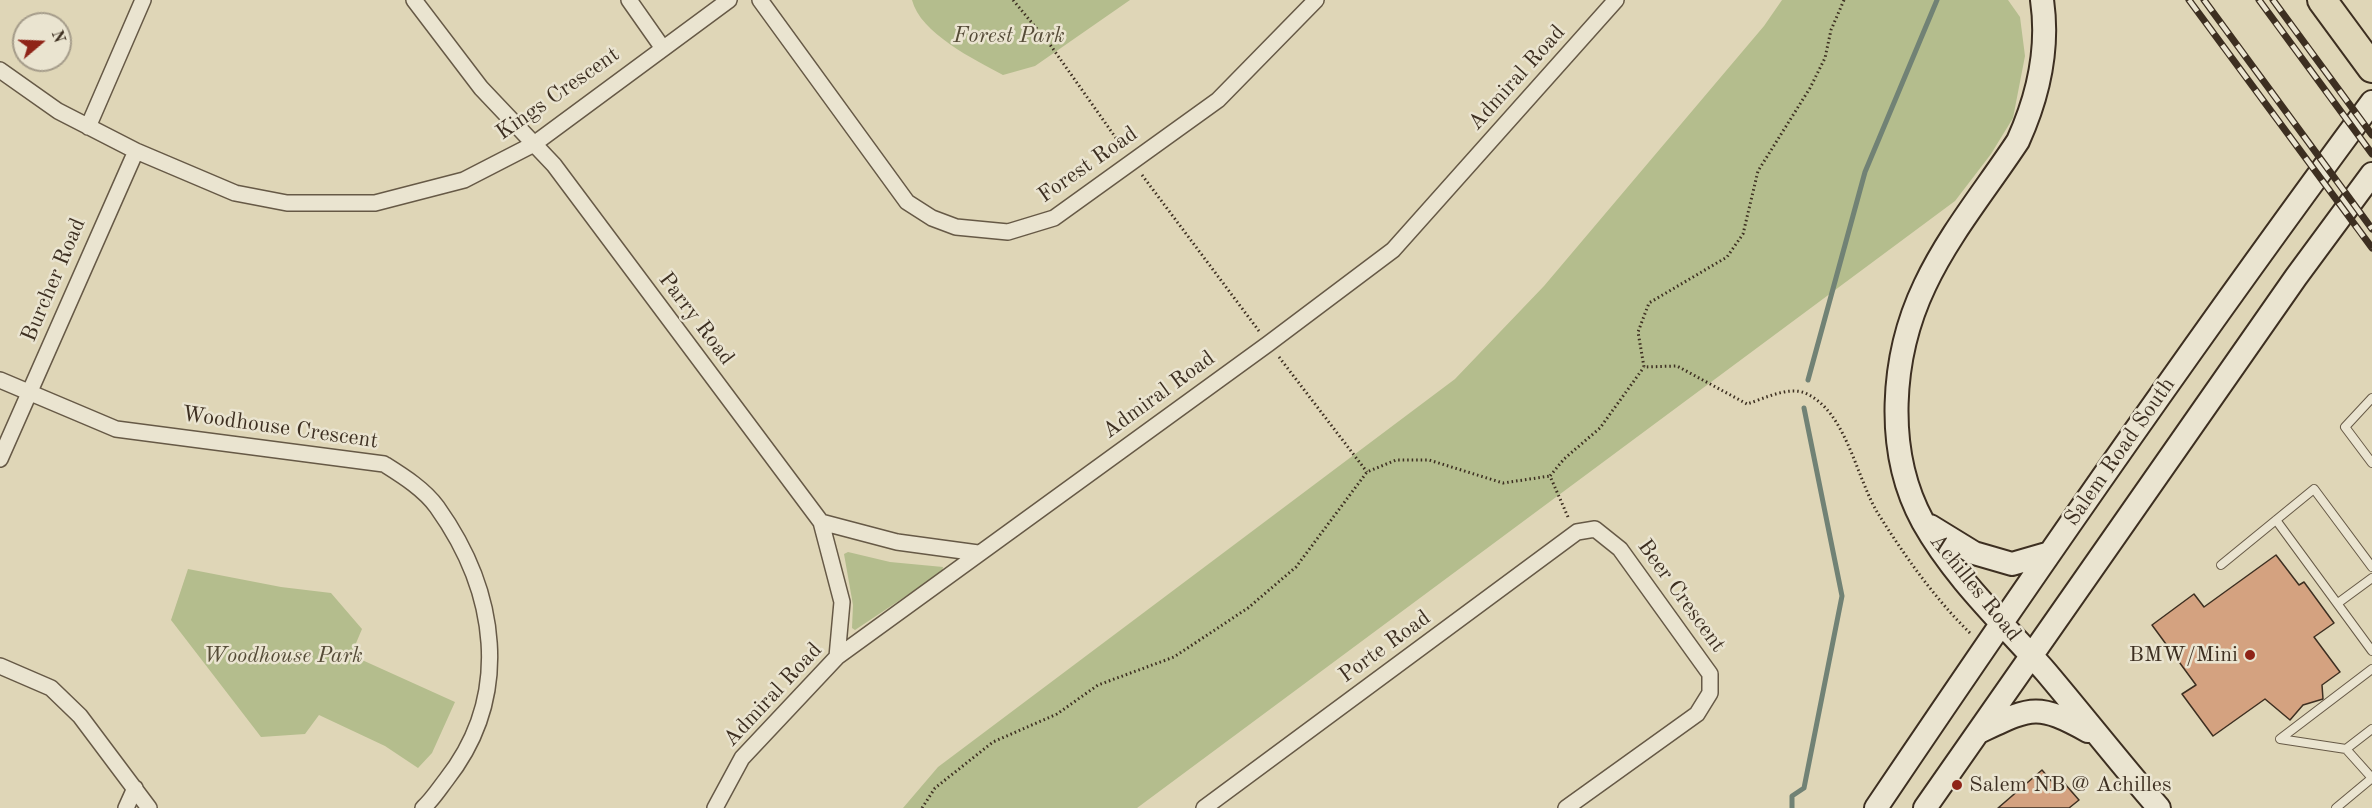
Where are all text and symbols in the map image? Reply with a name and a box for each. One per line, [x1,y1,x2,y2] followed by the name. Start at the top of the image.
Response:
[12,12,72,72] north arrow
[1463,20,1571,136] street label: Admiral Road
[953,23,1065,49] park label: Forest Park
[48,28,67,45] text: N
[491,42,625,146] street label: Kings Crescent
[1033,121,1143,209] street label: Forest Road
[16,214,92,346] street label: Burcher Road
[652,267,740,371] street label: Parry Road
[1098,345,1220,445] street label: Admiral Road
[2059,373,2181,531] street label: Salem Road South
[180,401,380,455] street label: Woodhouse Crescent
[1924,529,2026,647] street label: Achilles Road
[1631,534,1731,658] street label: Beer Crescent
[1334,605,1436,689] street label: Porte Road
[718,637,828,753] street label: Admiral Road
[2129,642,2238,668] place label: BMW/Mini
[203,643,363,669] park label: Woodhouse Park
[2243,648,2257,662] marker: BMW/Mini
[1969,772,2172,798] place label: Salem NB @ Achilles
[1950,778,1964,792] marker: Salem NB @ Achilles

